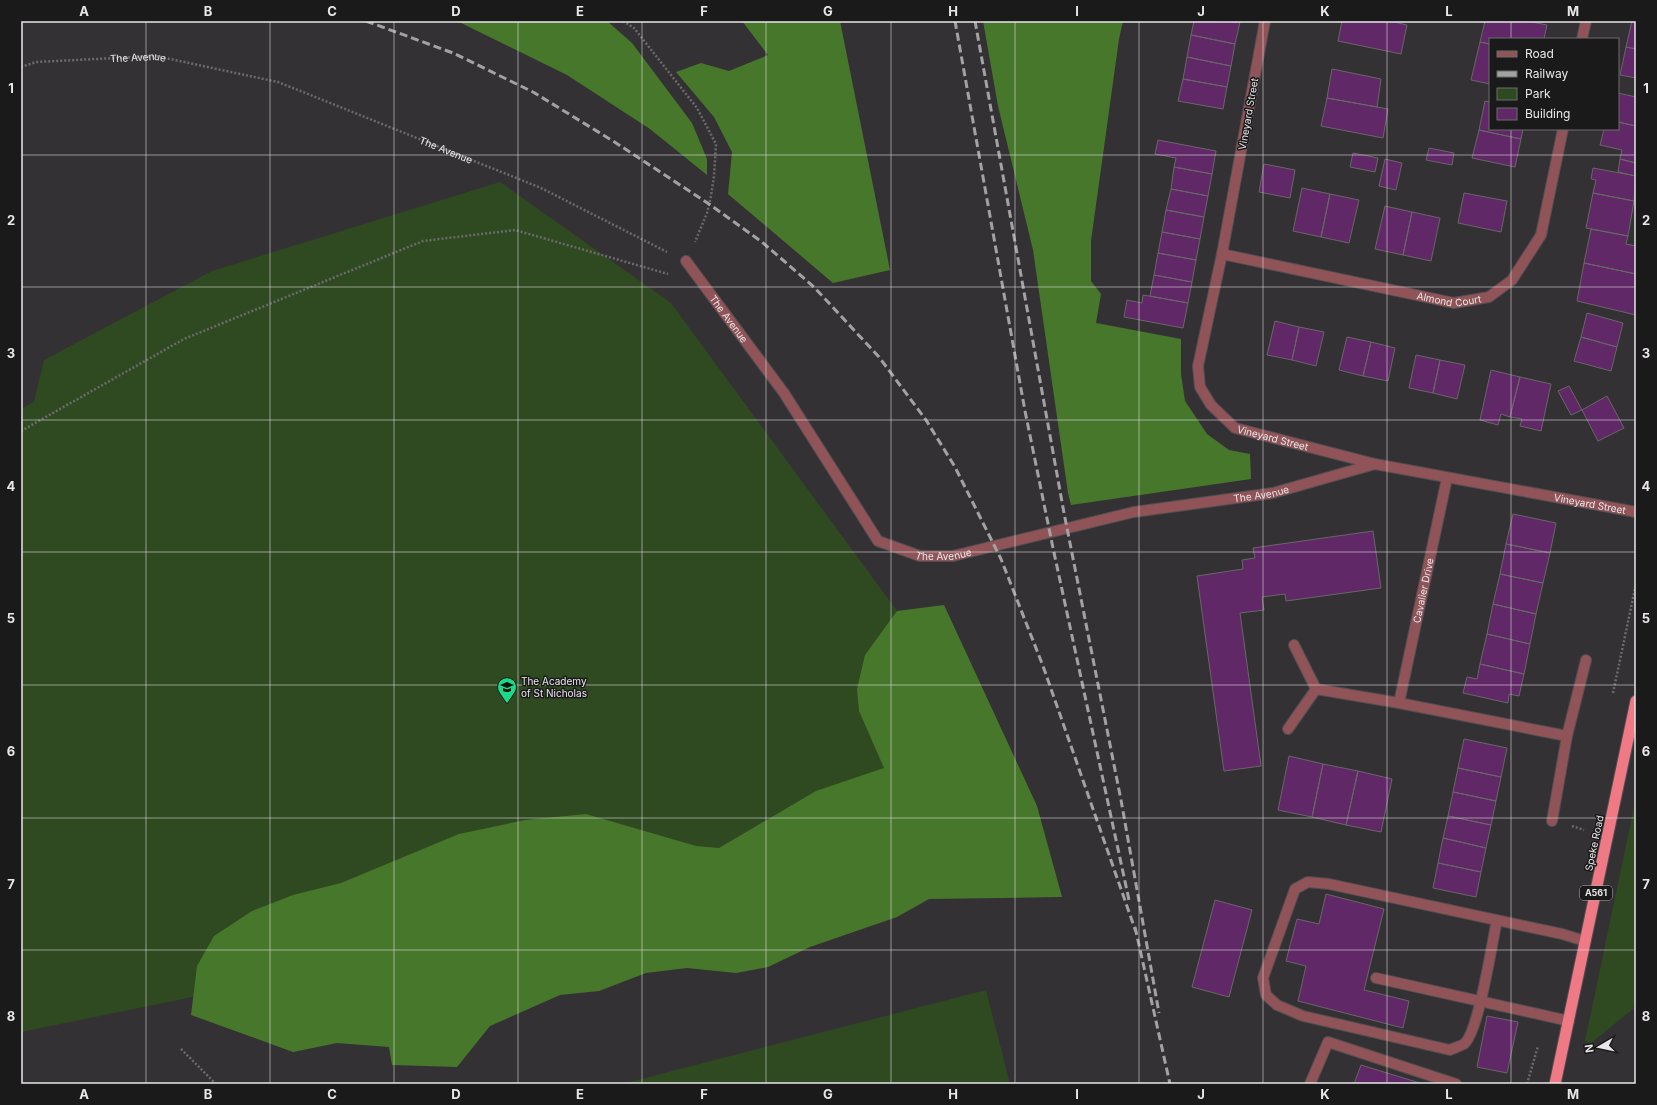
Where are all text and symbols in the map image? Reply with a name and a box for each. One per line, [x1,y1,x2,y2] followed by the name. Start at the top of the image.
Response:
[79,3,89,19] text: A
[204,3,213,19] text: B
[327,3,337,19] text: C
[451,3,461,19] text: D
[576,3,584,19] text: E
[700,3,708,19] text: F
[823,3,833,19] text: G
[948,3,958,19] text: H
[1075,3,1079,19] text: I
[1197,3,1205,19] text: J
[1320,3,1330,19] text: K
[1445,3,1453,19] text: L
[1567,3,1579,19] text: M
[1489,38,1619,130] legend
[1525,46,1554,61] text: Road
[110,50,167,64] street label: The Avenue
[1525,66,1569,81] text: Railway
[1236,76,1260,151] street label: Vineyard Street
[8,80,14,96] text: 1
[1643,80,1649,96] text: 1
[1525,86,1551,101] text: Park
[1525,106,1570,121] text: Building
[418,134,475,166] street label: The Avenue
[7,212,15,228] text: 2
[1642,212,1650,228] text: 2
[1416,289,1483,309] street label: Almond Court
[707,293,751,345] street label: The Avenue
[7,345,15,361] text: 3
[1642,345,1650,361] text: 3
[1236,423,1310,453] street label: Vineyard Street
[7,478,16,494] text: 4
[1642,478,1651,494] text: 4
[1233,483,1290,504] street label: The Avenue
[1553,491,1628,516] street label: Vineyard Street
[914,546,973,562] street label: The Avenue
[1410,557,1436,624] street label: Cavalier Drive
[7,610,15,626] text: 5
[1642,610,1650,626] text: 5
[521,675,587,699] place label: The Academy of St Nicholas
[496,676,518,704] school or university icon: The Academy of St Nicholas
[7,743,15,759] text: 6
[1642,743,1650,759] text: 6
[1582,814,1606,872] street label: Speke Road
[7,876,15,892] text: 7
[1642,876,1650,892] text: 7
[1580,886,1612,900] road number: A561
[7,1008,15,1024] text: 8
[1642,1008,1650,1024] text: 8
[1579,1027,1619,1067] north arrow
[1582,1043,1597,1054] text: N
[79,1086,89,1102] text: A
[204,1086,213,1102] text: B
[327,1086,337,1102] text: C
[451,1086,461,1102] text: D
[576,1086,584,1102] text: E
[700,1086,708,1102] text: F
[823,1086,833,1102] text: G
[948,1086,958,1102] text: H
[1075,1086,1079,1102] text: I
[1197,1086,1205,1102] text: J
[1320,1086,1330,1102] text: K
[1445,1086,1453,1102] text: L
[1567,1086,1579,1102] text: M

